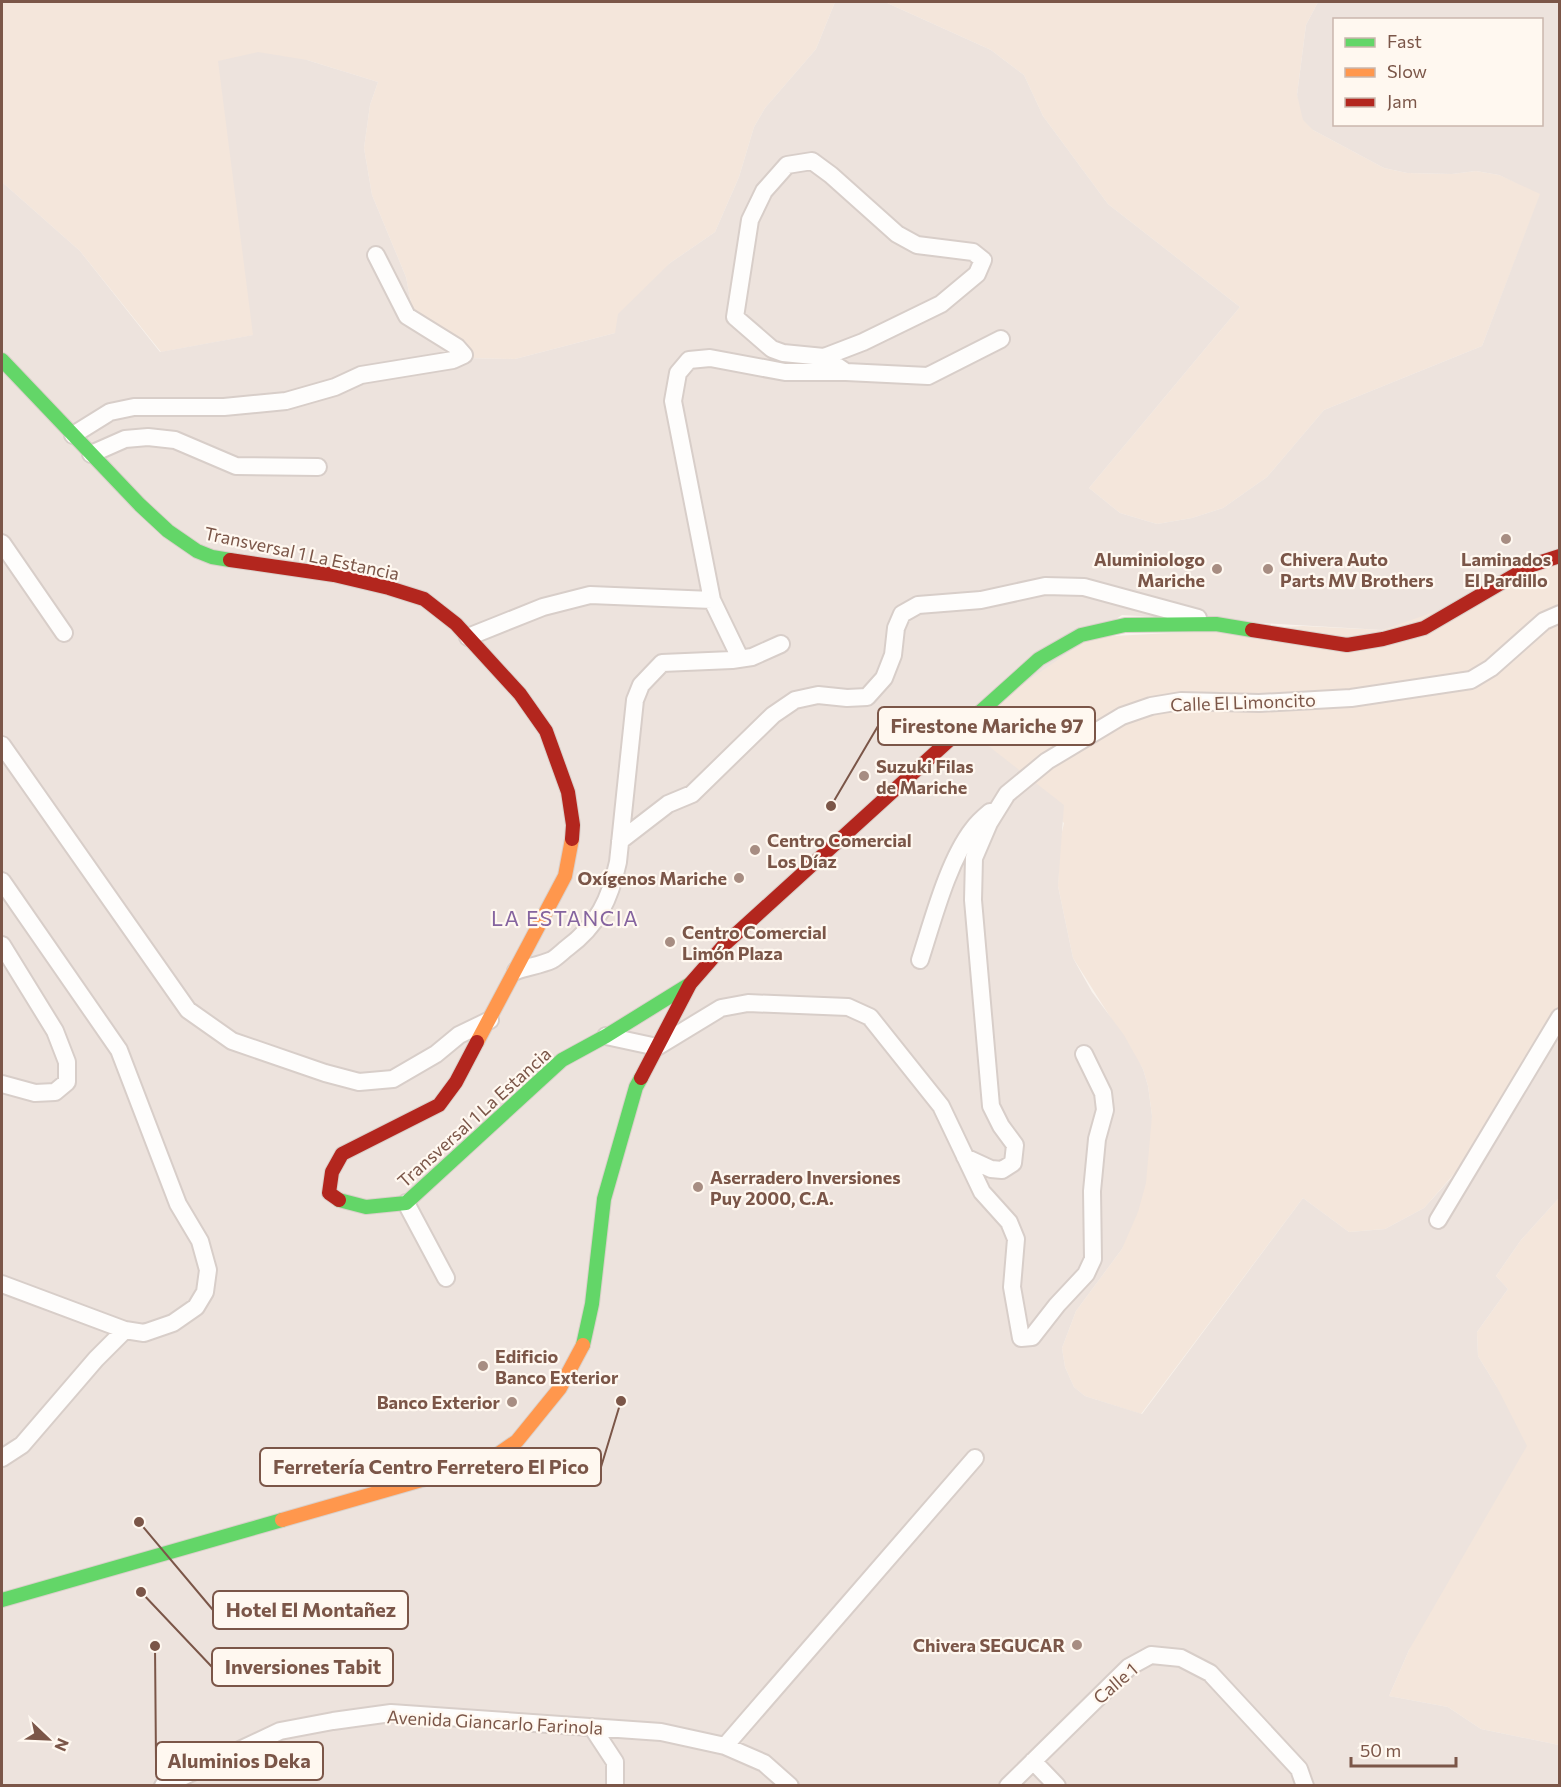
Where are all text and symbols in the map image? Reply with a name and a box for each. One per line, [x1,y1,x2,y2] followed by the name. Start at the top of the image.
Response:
[1333,18,1543,126] legend
[1387,30,1422,52] text: Fast
[1387,60,1427,82] text: Slow
[1387,90,1417,112] text: Jam
[202,522,402,584] street label: Transversal 1 La Estancia
[1499,532,1513,546] marker: Laminados El Pardillo
[1094,548,1205,591] place label: Aluminiologo Mariche
[1280,548,1434,591] place label: Chivera Auto Parts MV Brothers
[1461,548,1551,591] place label: Laminados El Pardillo
[1210,562,1224,576] marker: Aluminiologo Mariche
[1261,562,1275,576] marker: Chivera Auto Parts MV Brothers
[1170,688,1316,716] street label: Calle El Limoncito
[878,707,1095,745] callout: Firestone Mariche 97
[890,713,1084,737] text: Firestone Mariche 97
[876,755,974,798] place label: Suzuki Filas de Mariche
[857,769,871,783] marker: Suzuki Filas de Mariche
[767,829,912,872] place label: Centro Comercial Los Díaz
[748,843,762,857] marker: Centro Comercial Los Díaz
[578,867,727,889] place label: Oxígenos Mariche
[732,871,746,885] marker: Oxígenos Mariche
[491,905,639,930] district label: LA ESTANCIA
[682,921,827,964] place label: Centro Comercial Limón Plaza
[663,935,677,949] marker: Centro Comercial Limón Plaza
[393,1042,555,1192] street label: Transversal 1 La Estancia
[710,1166,901,1209] place label: Aserradero Inversiones Puy 2000, C.A.
[691,1180,705,1194] marker: Aserradero Inversiones Puy 2000, C.A.
[495,1345,619,1388] place label: Edificio Banco Exterior
[476,1359,490,1373] marker: Edificio Banco Exterior
[377,1391,501,1413] place label: Banco Exterior
[505,1395,519,1409] marker: Banco Exterior
[260,1448,601,1486] callout: Ferretería Centro Ferretero El Pico
[273,1454,589,1478] text: Ferretería Centro Ferretero El Pico
[213,1591,408,1629] callout: Hotel El Montañez
[226,1597,396,1621] text: Hotel El Montañez
[913,1634,1066,1656] place label: Chivera SEGUCAR
[1070,1638,1084,1652] marker: Chivera SEGUCAR
[212,1648,393,1686] callout: Inversiones Tabit
[225,1654,381,1678] text: Inversiones Tabit
[1088,1658,1142,1708] street label: Calle 1
[386,1705,604,1739] street label: Avenida Giancarlo Farinola
[18,1709,78,1769] north arrow
[1351,1730,1456,1768] scale bar
[51,1736,73,1754] text: N
[1360,1739,1401,1761] text: 50 m
[156,1742,323,1780] callout: Aluminios Deka
[167,1748,311,1772] text: Aluminios Deka

